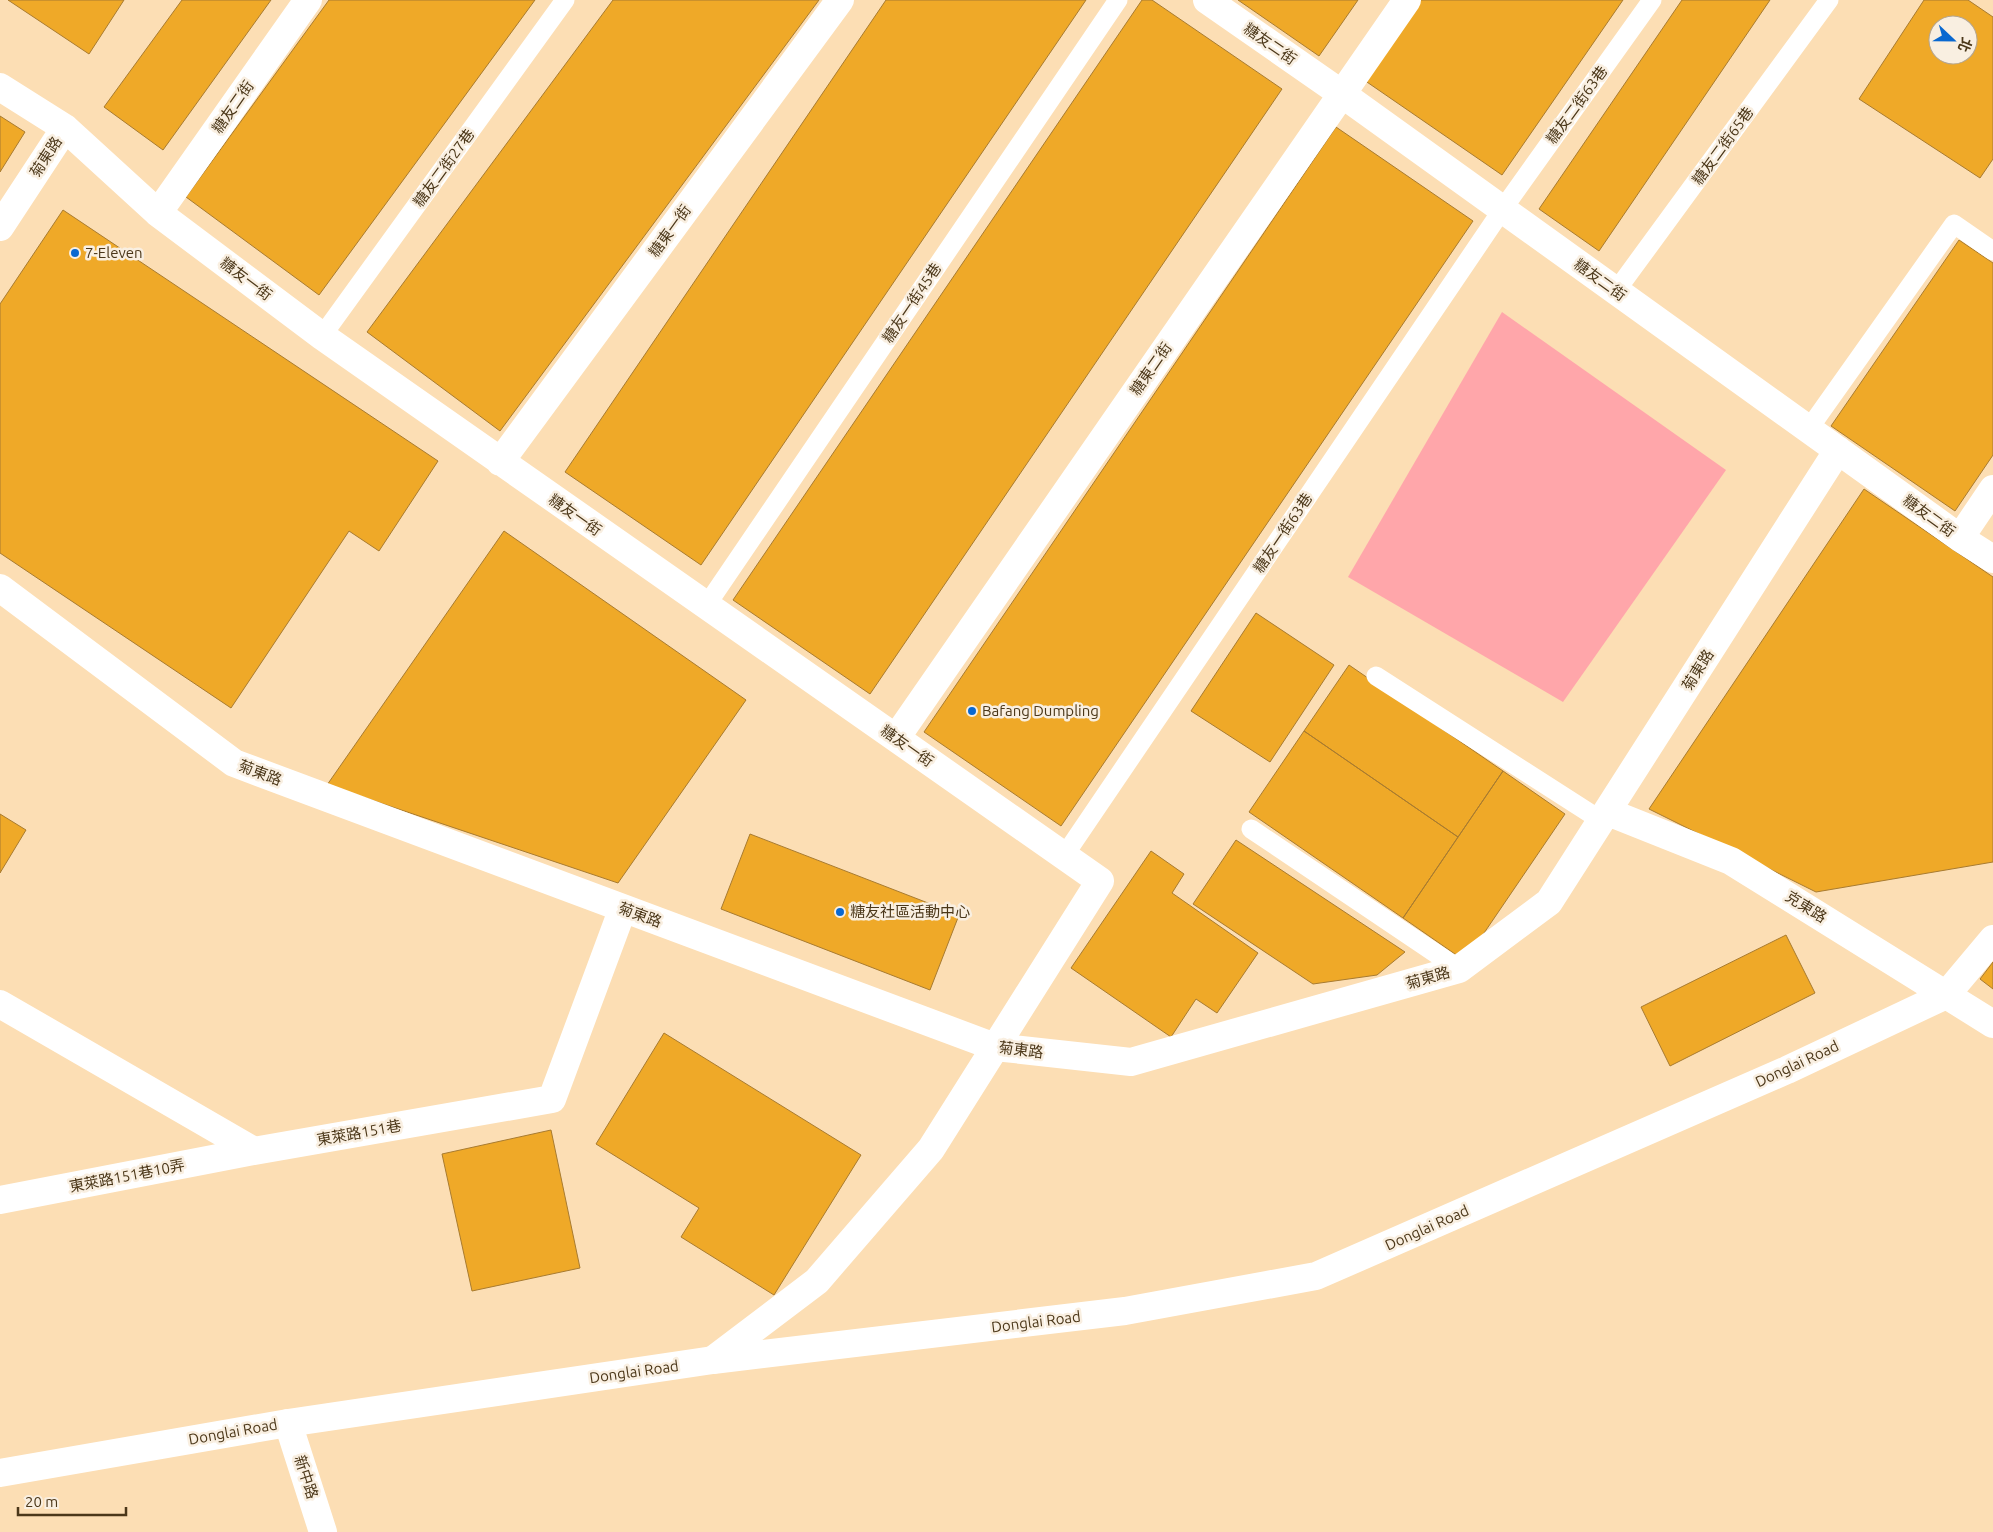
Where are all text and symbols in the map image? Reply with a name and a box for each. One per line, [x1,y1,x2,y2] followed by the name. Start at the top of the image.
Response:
[1928,15,1978,65] north arrow
[1241,19,1300,68] street label: 糖友二街
[1955,35,1975,54] text: 北
[1543,63,1610,147] street label: 糖友二街63巷
[208,77,257,136] street label: 糖友二街
[1689,104,1756,188] street label: 糖友二街65巷
[410,126,477,210] street label: 糖友二街27巷
[26,133,65,180] street label: 菊東路
[645,201,694,260] street label: 糖東一街
[85,244,143,261] place label: 7-Eleven
[69,247,81,259] marker: 7-Eleven
[217,254,275,303] street label: 糖友一街
[1571,255,1630,304] street label: 糖友二街
[879,260,944,346] street label: 糖友一街45巷
[1126,339,1175,398] street label: 糖東二街
[546,490,605,539] street label: 糖友一街
[1250,490,1315,576] street label: 糖友一街63巷
[1900,491,1959,540] street label: 糖友二街
[1678,646,1717,693] street label: 菊東路
[982,702,1099,719] place label: Bafang Dumpling
[966,705,978,717] marker: Bafang Dumpling
[878,721,937,770] street label: 糖友一街
[236,757,284,789] street label: 菊東路
[1783,887,1830,926] street label: 克東路
[616,899,664,930] street label: 菊東路
[850,903,970,920] place label: 糖友社區活動中心
[834,906,846,918] marker: 糖友社區活動中心
[1404,963,1452,992] street label: 菊東路
[1752,1037,1841,1090] street label: Donglai Road
[998,1038,1044,1061] street label: 菊東路
[315,1117,402,1148] street label: 東萊路151巷
[68,1156,186,1195] street label: 東萊路151巷10弄
[1382,1201,1471,1254] street label: Donglai Road
[990,1308,1082,1335] street label: Donglai Road
[588,1357,680,1386] street label: Donglai Road
[187,1415,279,1448] street label: Donglai Road
[291,1453,322,1501] street label: 新中路
[18,1484,125,1516] scale bar
[25,1493,58,1510] text: 20 m

